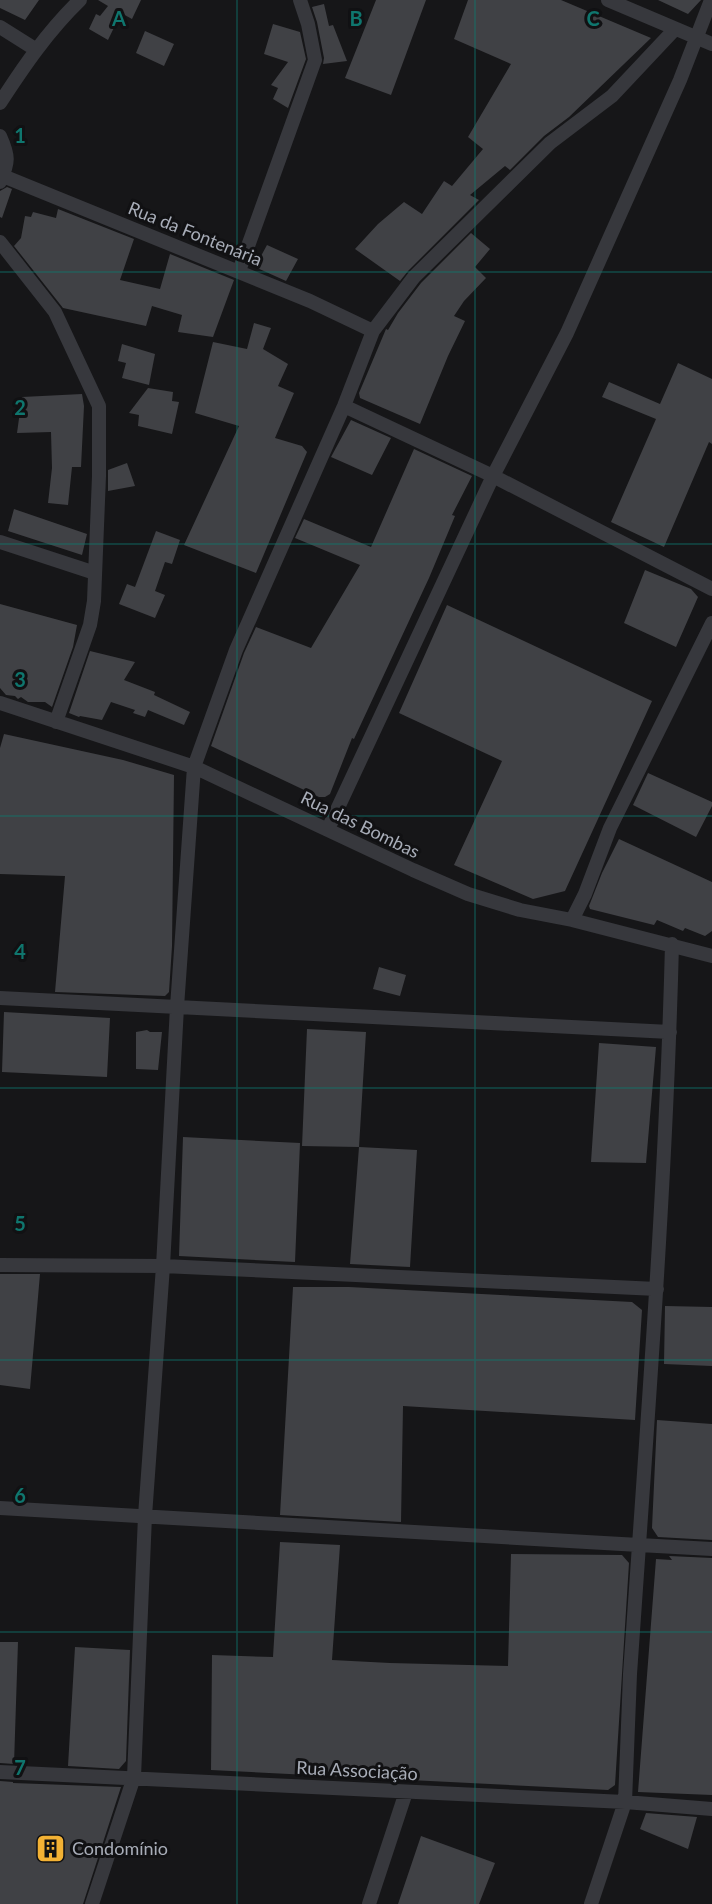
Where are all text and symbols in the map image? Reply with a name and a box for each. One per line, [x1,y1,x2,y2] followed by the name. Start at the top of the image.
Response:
[111,6,126,30] text: A
[349,6,363,30] text: B
[586,6,600,30] text: C
[14,123,26,147] text: 1
[125,196,265,270] street label: Rua da Fontenária
[14,395,26,419] text: 2
[14,667,26,691] text: 3
[298,786,424,862] street label: Rua das Bombas
[14,939,26,963] text: 4
[14,1211,26,1235] text: 5
[14,1483,26,1507] text: 6
[14,1755,26,1779] text: 7
[296,1756,418,1784] street label: Rua Associação
[35,1833,67,1865] building icon: Condomínio
[72,1837,168,1859] place label: Condomínio

